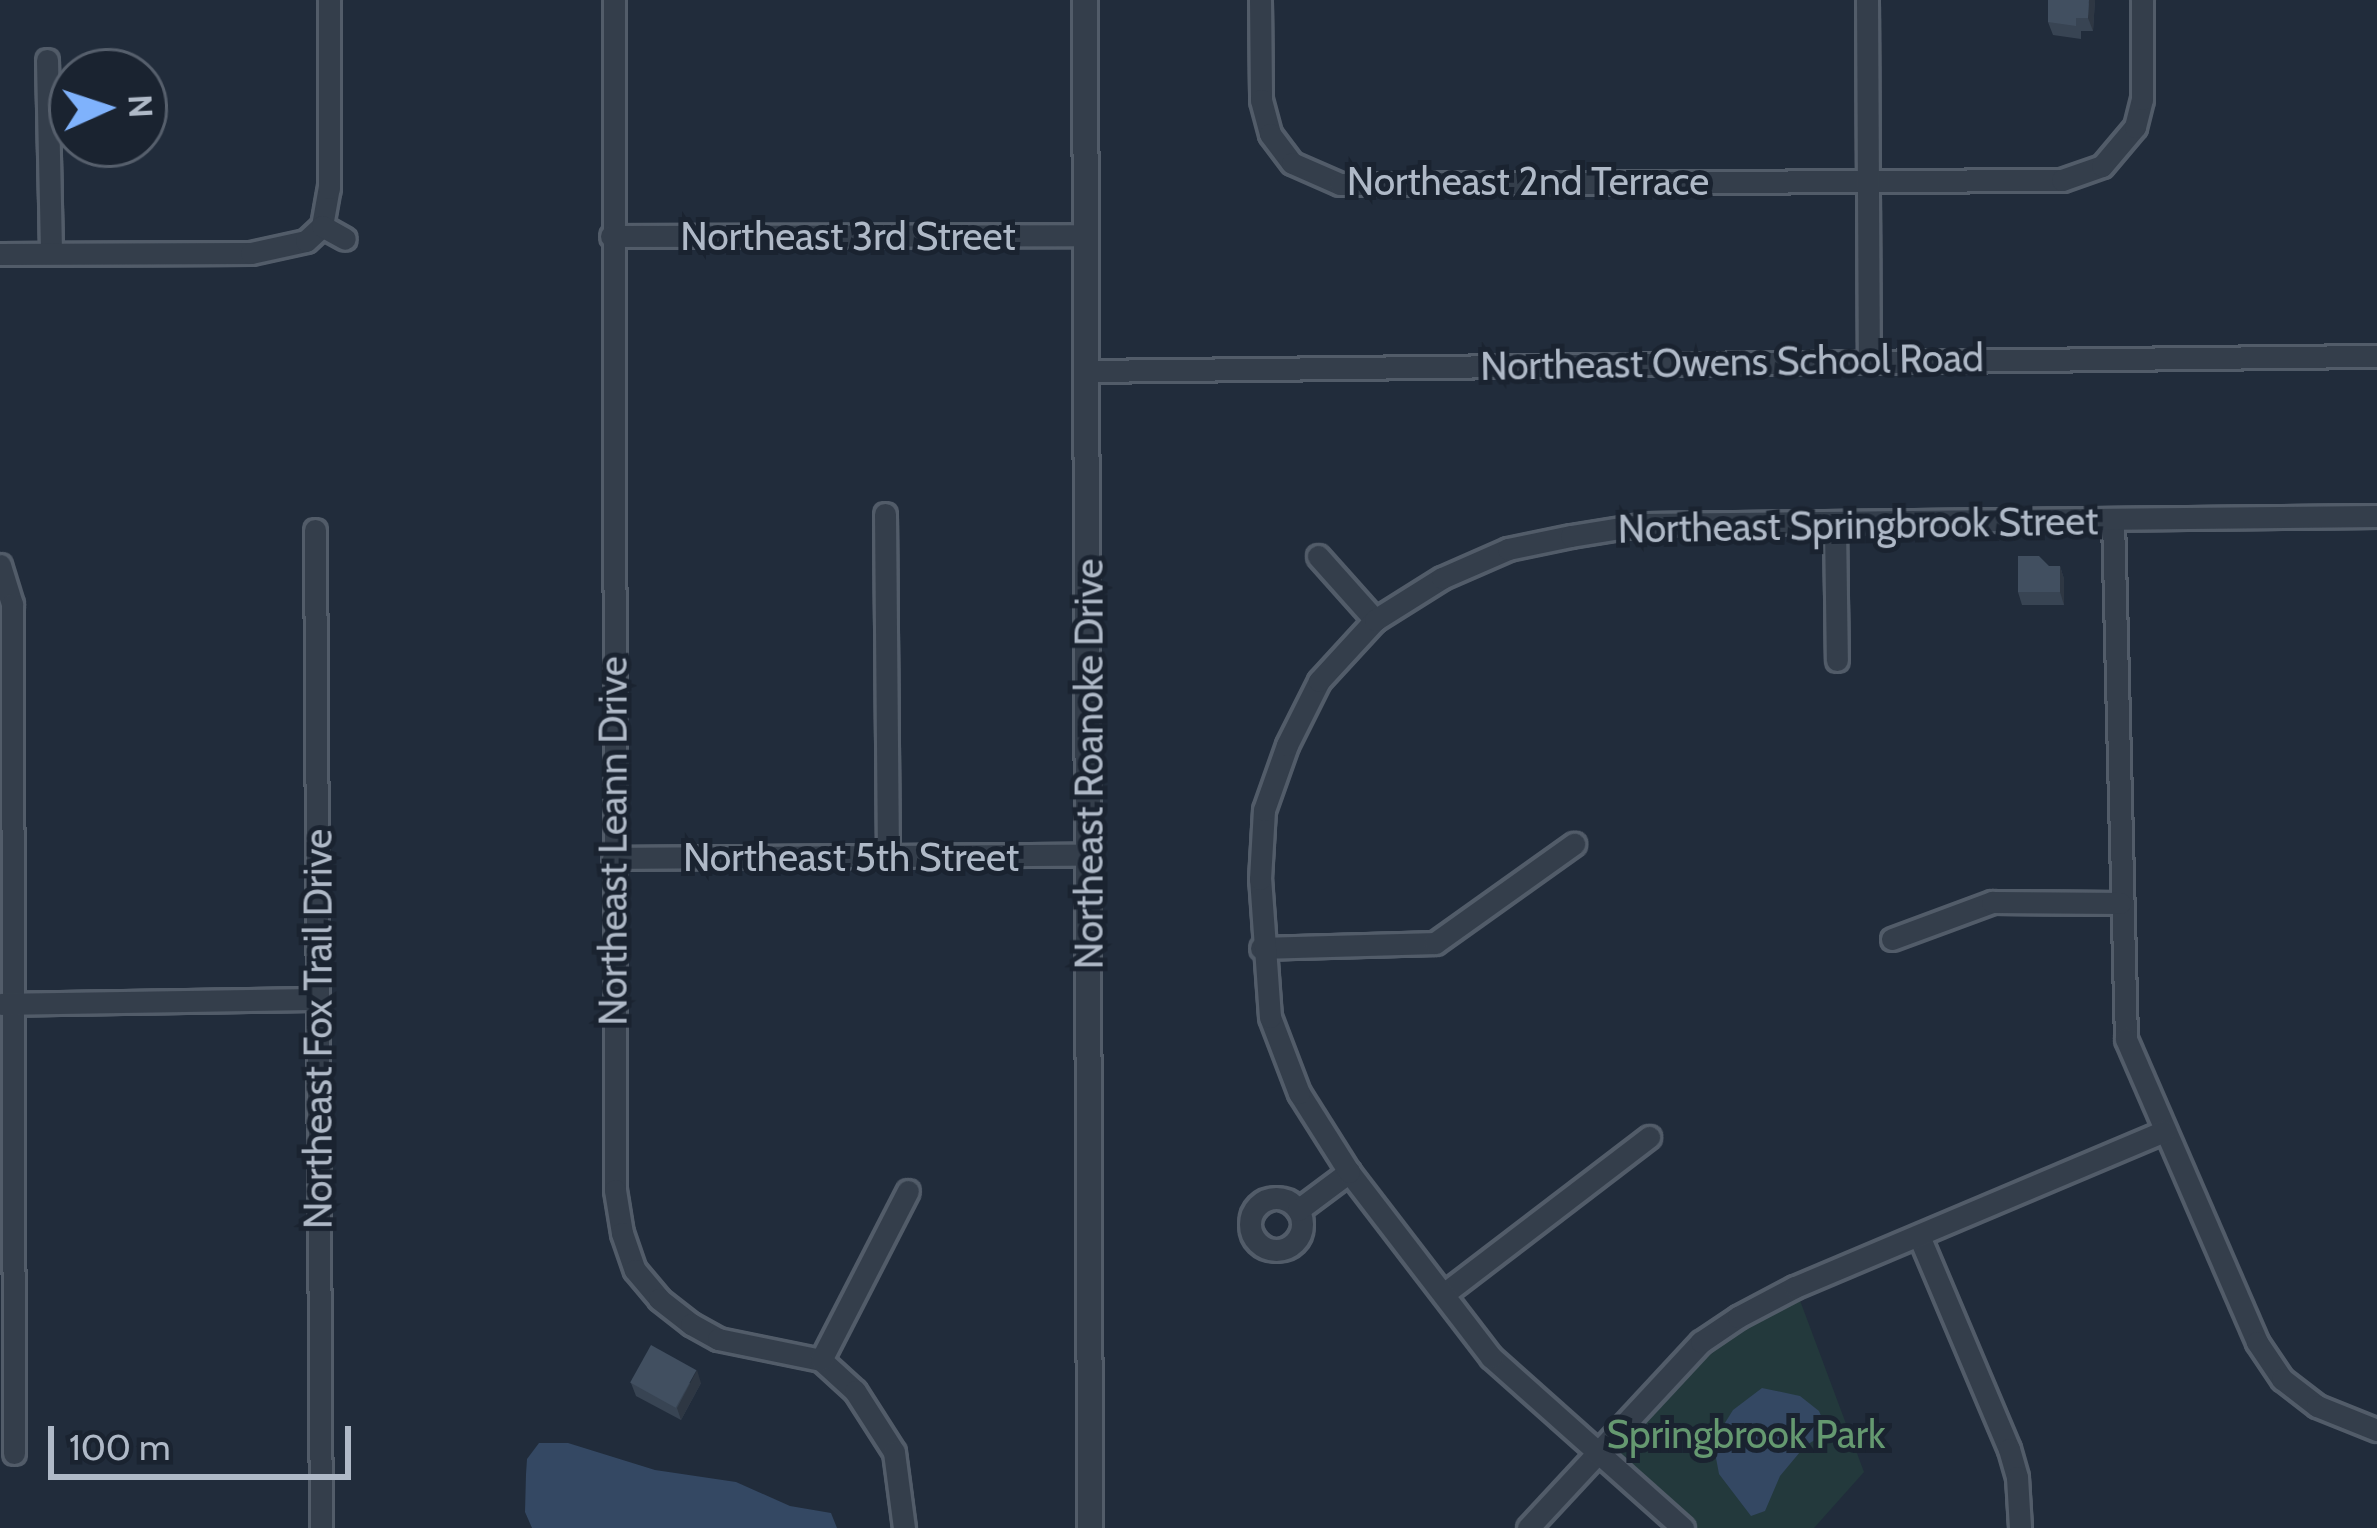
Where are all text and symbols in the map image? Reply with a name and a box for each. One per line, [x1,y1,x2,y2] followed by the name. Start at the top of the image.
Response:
[48,48,168,168] north arrow
[120,94,162,119] text: N
[1347,158,1709,204] street label: Northeast 2nd Terrace
[680,213,1016,259] street label: Northeast 3rd Street
[1480,334,1984,390] street label: Northeast Owens School Road
[1617,497,2099,553] street label: Northeast Springbrook Street
[1066,559,1112,969] street label: Northeast Roanoke Drive
[590,656,636,1026] street label: Northeast Leann Drive
[295,829,341,1229] street label: Northeast Fox Trail Drive
[683,834,1019,880] street label: Northeast 5th Street
[54,1402,357,1476] scale bar
[1607,1411,1885,1457] park label: Springbrook Park
[69,1425,171,1469] text: 100 m

